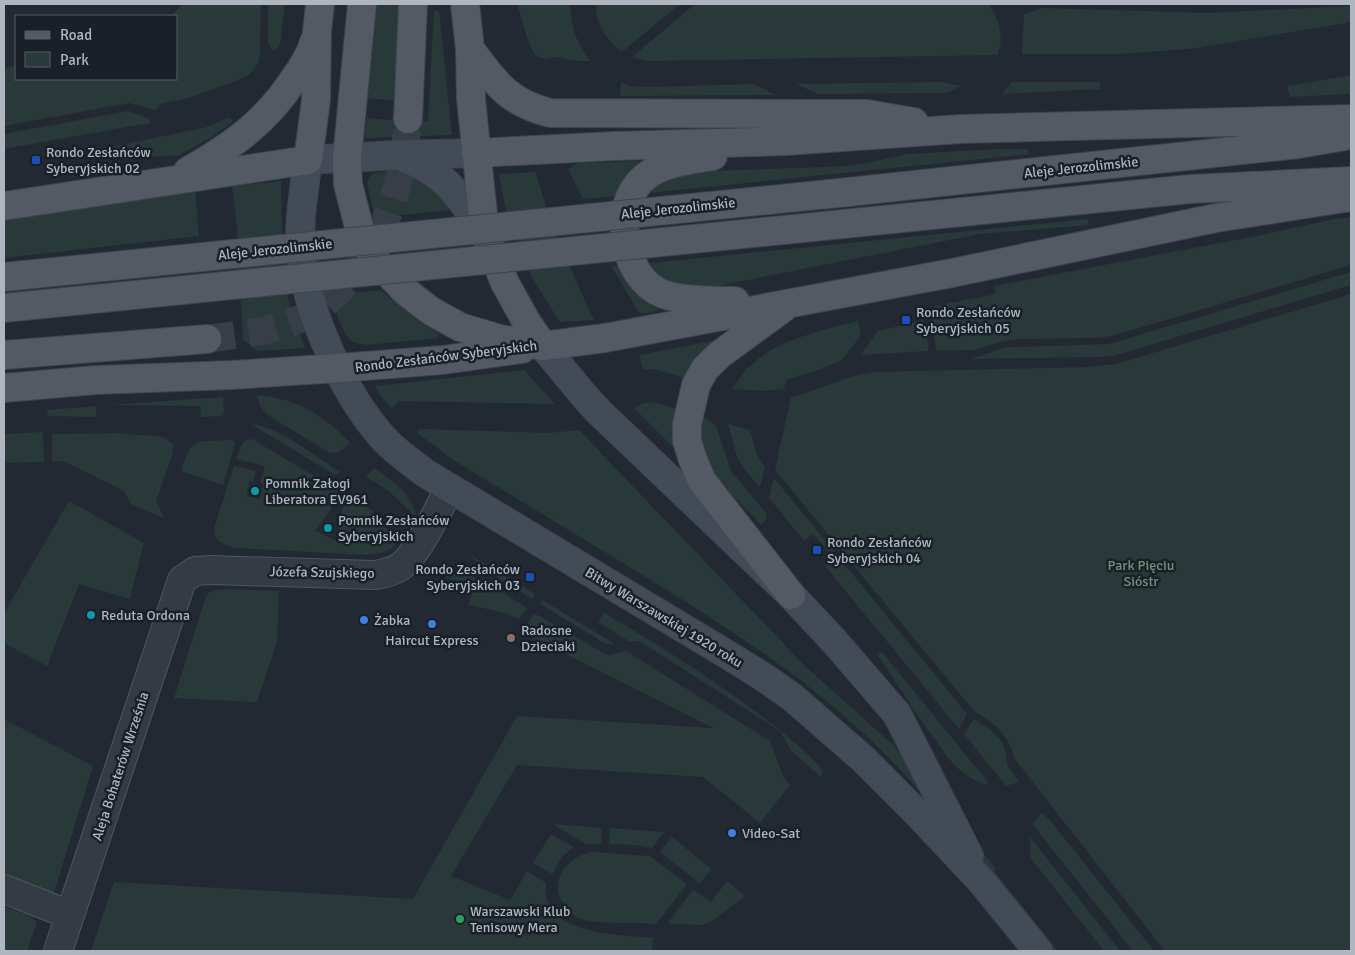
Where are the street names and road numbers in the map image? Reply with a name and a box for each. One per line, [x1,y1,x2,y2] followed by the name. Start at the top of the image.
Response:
[1023,153,1139,182] street label: Aleje Jerozolimskie
[620,194,736,223] street label: Aleje Jerozolimskie
[217,235,333,264] street label: Aleje Jerozolimskie
[354,337,538,376] street label: Rondo Zesłańców Syberyjskich
[269,563,375,582] street label: Józefa Szujskiego
[582,564,746,671] street label: Bitwy Warszawskiej 1920 roku
[88,690,153,843] street label: Aleja Bohaterów Września

